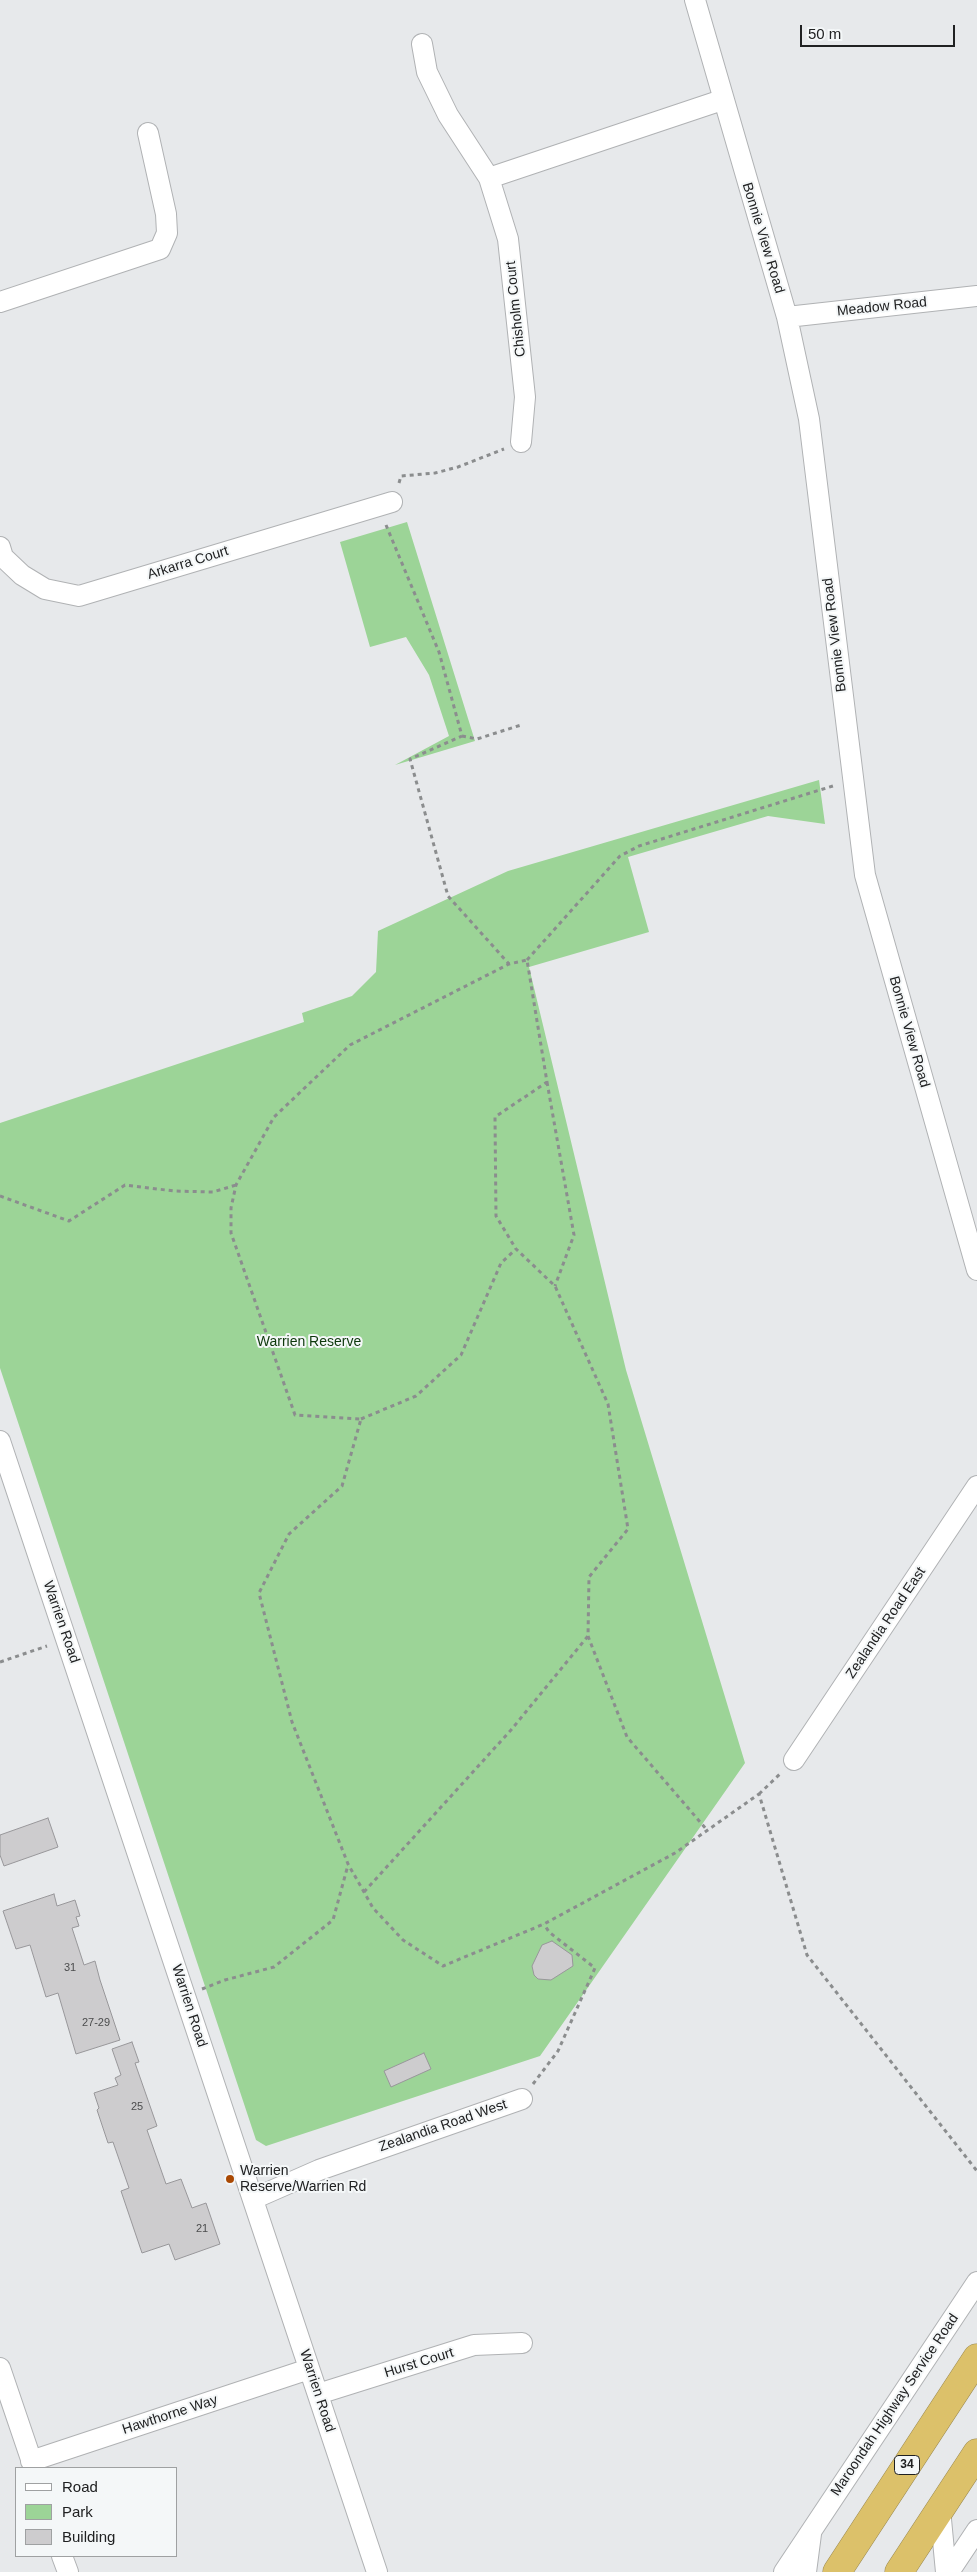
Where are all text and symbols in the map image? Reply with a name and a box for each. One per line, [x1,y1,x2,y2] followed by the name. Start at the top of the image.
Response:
[802,15,957,47] scale bar
[808,25,841,42] text: 50 m
[738,181,788,295] street label: Bonnie View Road
[503,260,529,358] street label: Chisholm Court
[836,294,928,320] street label: Meadow Road
[145,543,231,583] street label: Arkarra Court
[820,577,850,693] street label: Bonnie View Road
[885,974,933,1090] street label: Bonnie View Road
[257,1334,361,1350] park label: Warrien Reserve
[842,1564,930,1682] street label: Zealandia Road East
[39,1579,83,1665] street label: Warrien Road
[64,1961,76,1975] house number: 31
[168,1963,210,2049] street label: Warrien Road
[82,2016,110,2030] house number: 27-29
[377,2096,509,2156] street label: Zealandia Road West
[131,2100,143,2114] house number: 25
[240,2163,366,2196] place label: Warrien Reserve/Warrien Rd
[224,2173,236,2185] marker: Warrien Reserve/Warrien Rd
[196,2222,208,2236] house number: 21
[828,2311,962,2499] street label: Maroondah Highway Service Road
[382,2345,456,2381] street label: Hurst Court
[296,2348,338,2434] street label: Warrien Road
[120,2392,220,2438] street label: Hawthorne Way
[894,2456,920,2474] road number: 34
[15,2467,178,2557] legend
[62,2478,98,2495] text: Road
[62,2503,93,2520] text: Park
[62,2528,115,2545] text: Building

